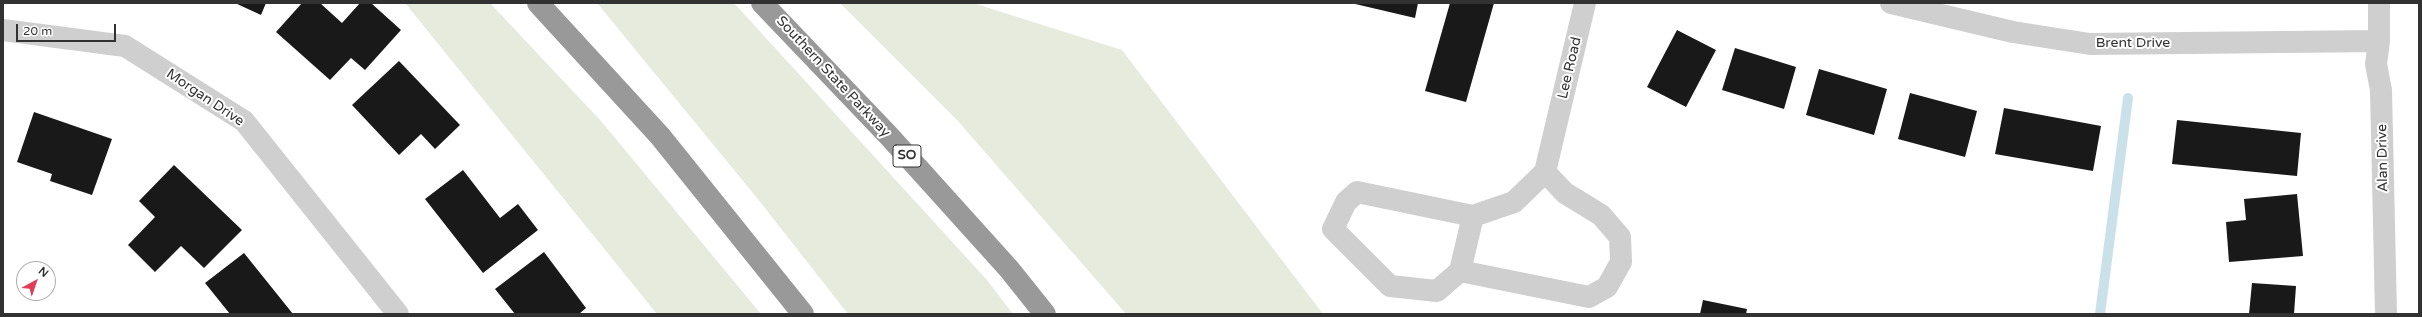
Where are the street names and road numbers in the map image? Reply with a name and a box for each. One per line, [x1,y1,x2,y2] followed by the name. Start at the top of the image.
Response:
[773,13,893,141] street label: Southern State Parkway
[2096,35,2170,51] street label: Brent Drive
[1555,36,1585,100] street label: Lee Road
[163,66,247,130] street label: Morgan Drive
[2374,124,2392,192] street label: Alan Drive
[893,145,921,167] road number: SO

